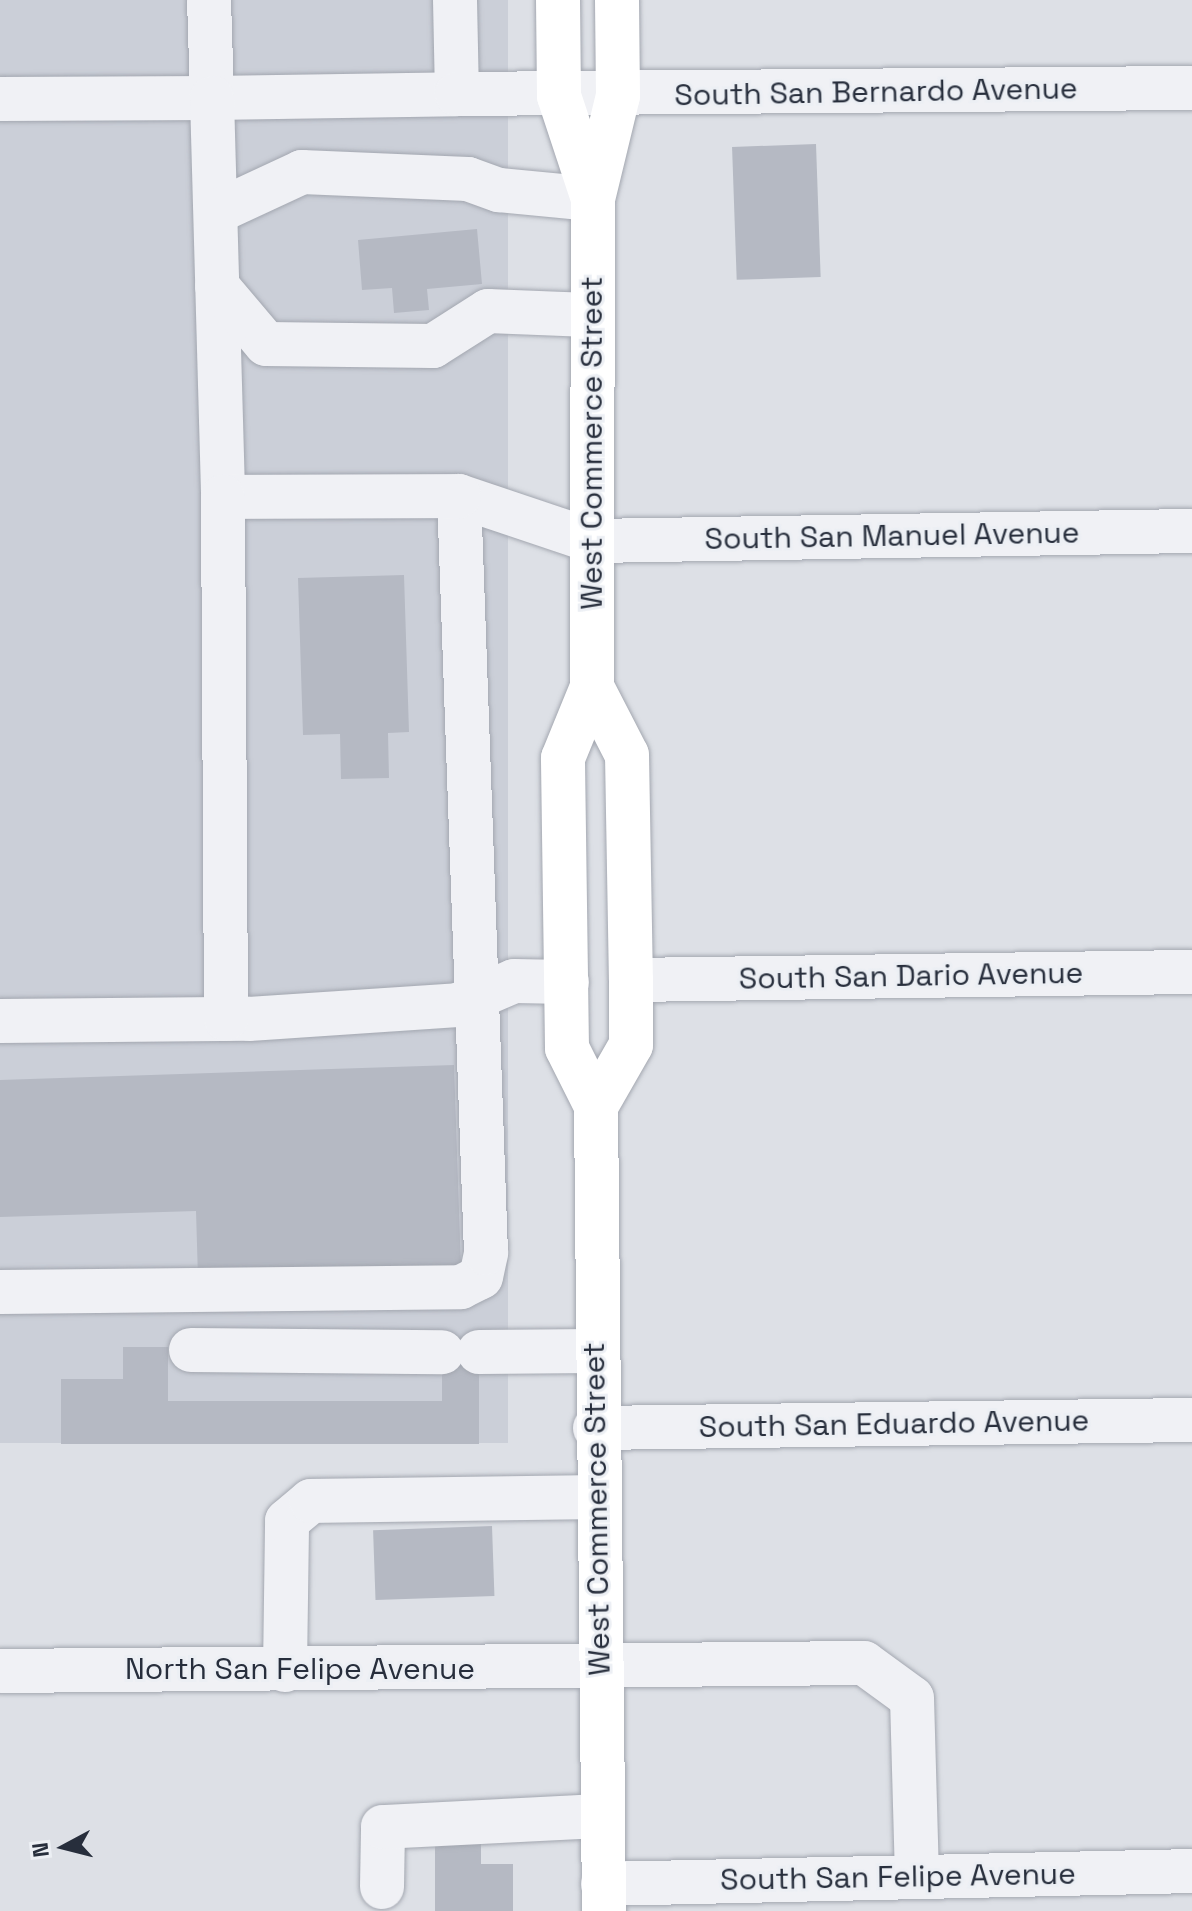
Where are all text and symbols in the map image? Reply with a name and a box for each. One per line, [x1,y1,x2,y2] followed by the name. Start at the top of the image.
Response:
[674,70,1078,114] street label: South San Bernardo Avenue
[574,276,610,610] street label: West Commerce Street
[704,515,1080,557] street label: South San Manuel Avenue
[738,955,1084,997] street label: South San Dario Avenue
[576,1342,618,1676] street label: West Commerce Street
[698,1403,1090,1445] street label: South San Eduardo Avenue
[125,1651,475,1687] street label: North San Felipe Avenue
[24,1807,104,1887] north arrow
[25,1841,55,1859] text: N
[720,1856,1076,1898] street label: South San Felipe Avenue

